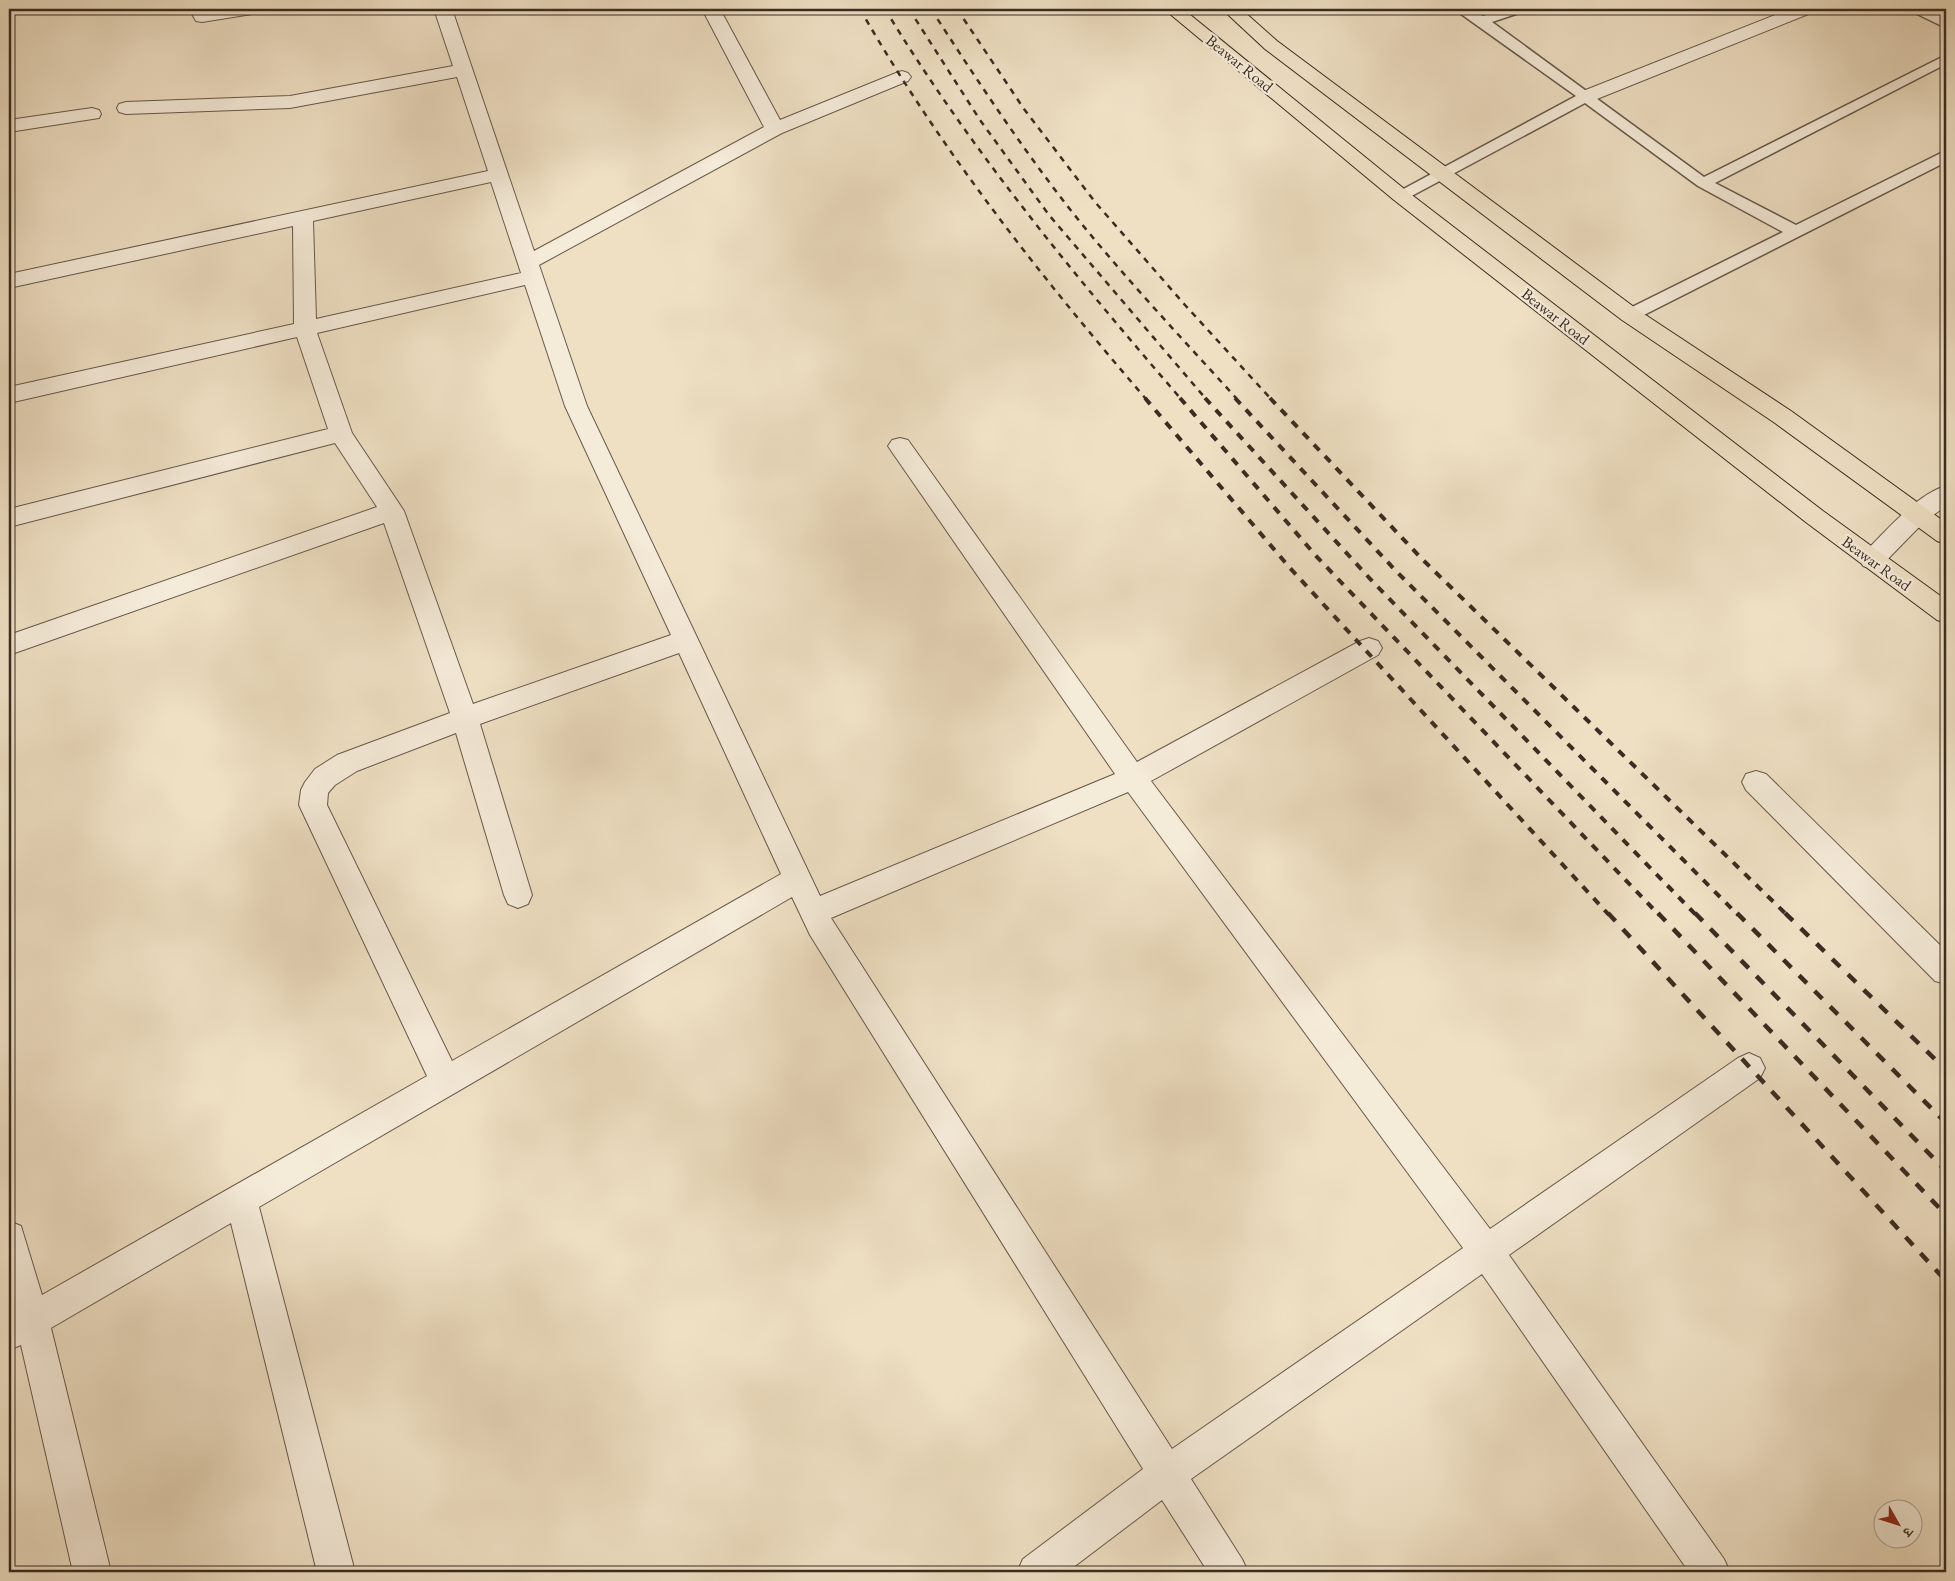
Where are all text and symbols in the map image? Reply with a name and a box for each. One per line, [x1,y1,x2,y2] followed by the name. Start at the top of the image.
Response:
[1202,30,1278,98] street label: Beawar Road
[1517,283,1595,350] street label: Beawar Road
[1838,531,1916,596] street label: Beawar Road
[1872,1498,1922,1548] north arrow
[1898,1523,1918,1541] text: उ

